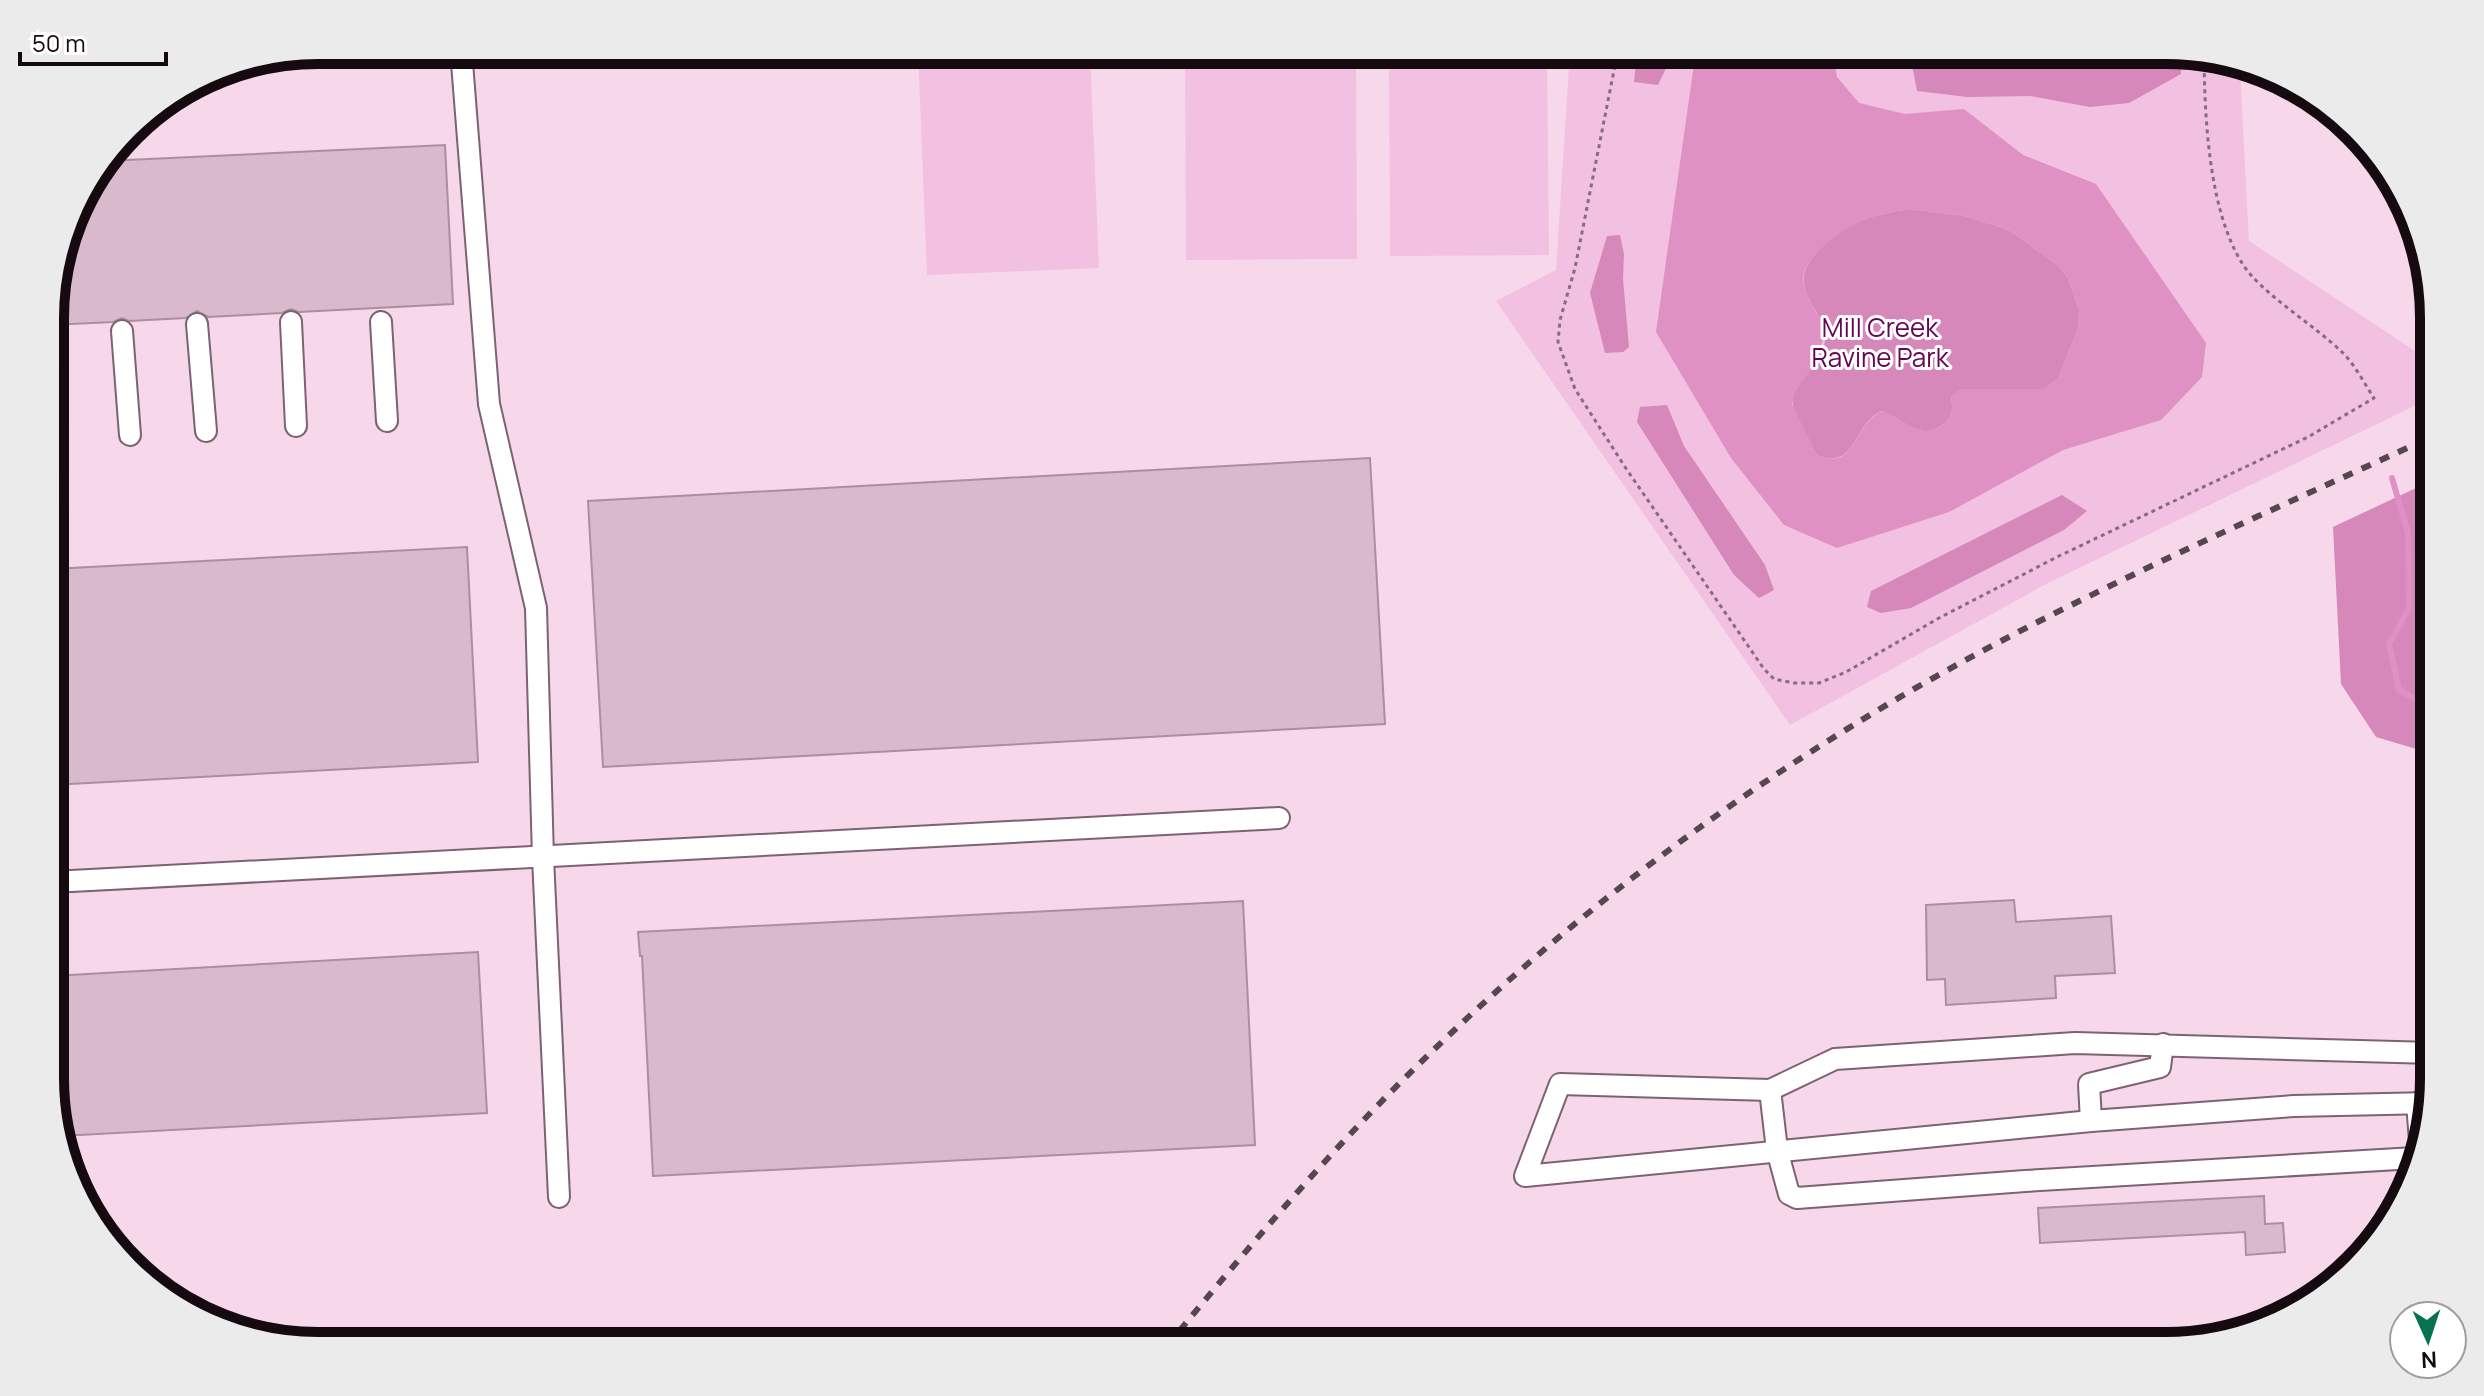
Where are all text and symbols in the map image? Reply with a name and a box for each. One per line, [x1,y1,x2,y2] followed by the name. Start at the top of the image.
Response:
[20,16,166,66] scale bar
[32,26,86,59] text: 50 m
[1811,309,1950,375] park label: Mill Creek Ravine Park
[2388,1300,2468,1380] north arrow
[2420,1345,2438,1375] text: N

